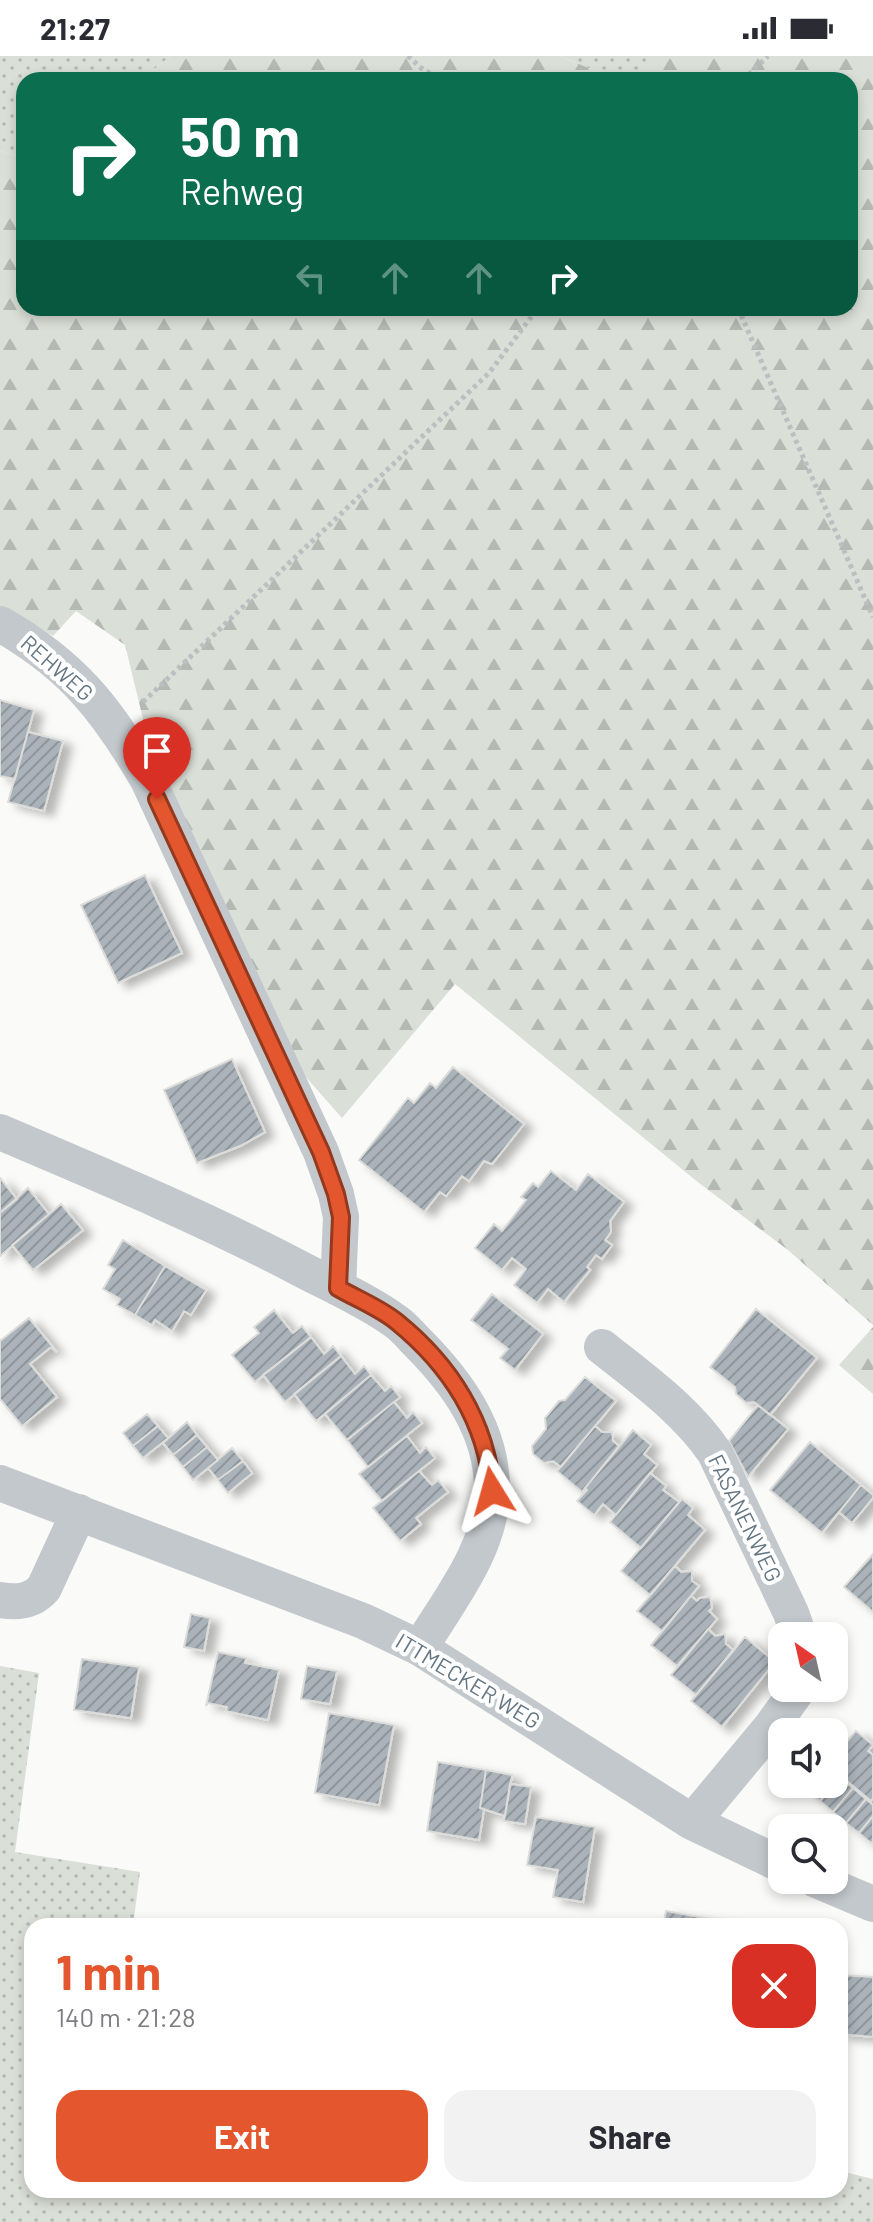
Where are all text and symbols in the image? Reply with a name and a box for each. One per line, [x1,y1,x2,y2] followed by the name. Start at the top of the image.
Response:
[40,10,110,46] text: 21:27
[180,101,300,168] text: 50 m
[48,104,152,208] icon: right
[180,169,304,212] text: Rehweg
[289,256,333,300] icon: left
[373,256,417,300] icon: ahead
[457,256,501,300] icon: ahead
[541,256,585,300] icon: right
[16,629,99,706] street label: REHWEG
[123,717,191,799] pin
[135,729,179,773] icon: arrive
[450,1449,534,1533] position arrow
[704,1450,788,1586] street label: FASANENWEG
[768,1622,848,1702] north arrow
[768,1622,848,1894] map controls
[392,1627,545,1733] street label: ITTMECKER WEG
[768,1718,848,1798] button: sound
[768,1814,848,1894] button: search
[56,1942,161,2000] text: 1 min
[732,1944,816,2028] button: close
[56,2001,196,2032] text: 140 m · 21:28
[56,2090,428,2182] button: Exit
[444,2090,816,2182] button: Share

